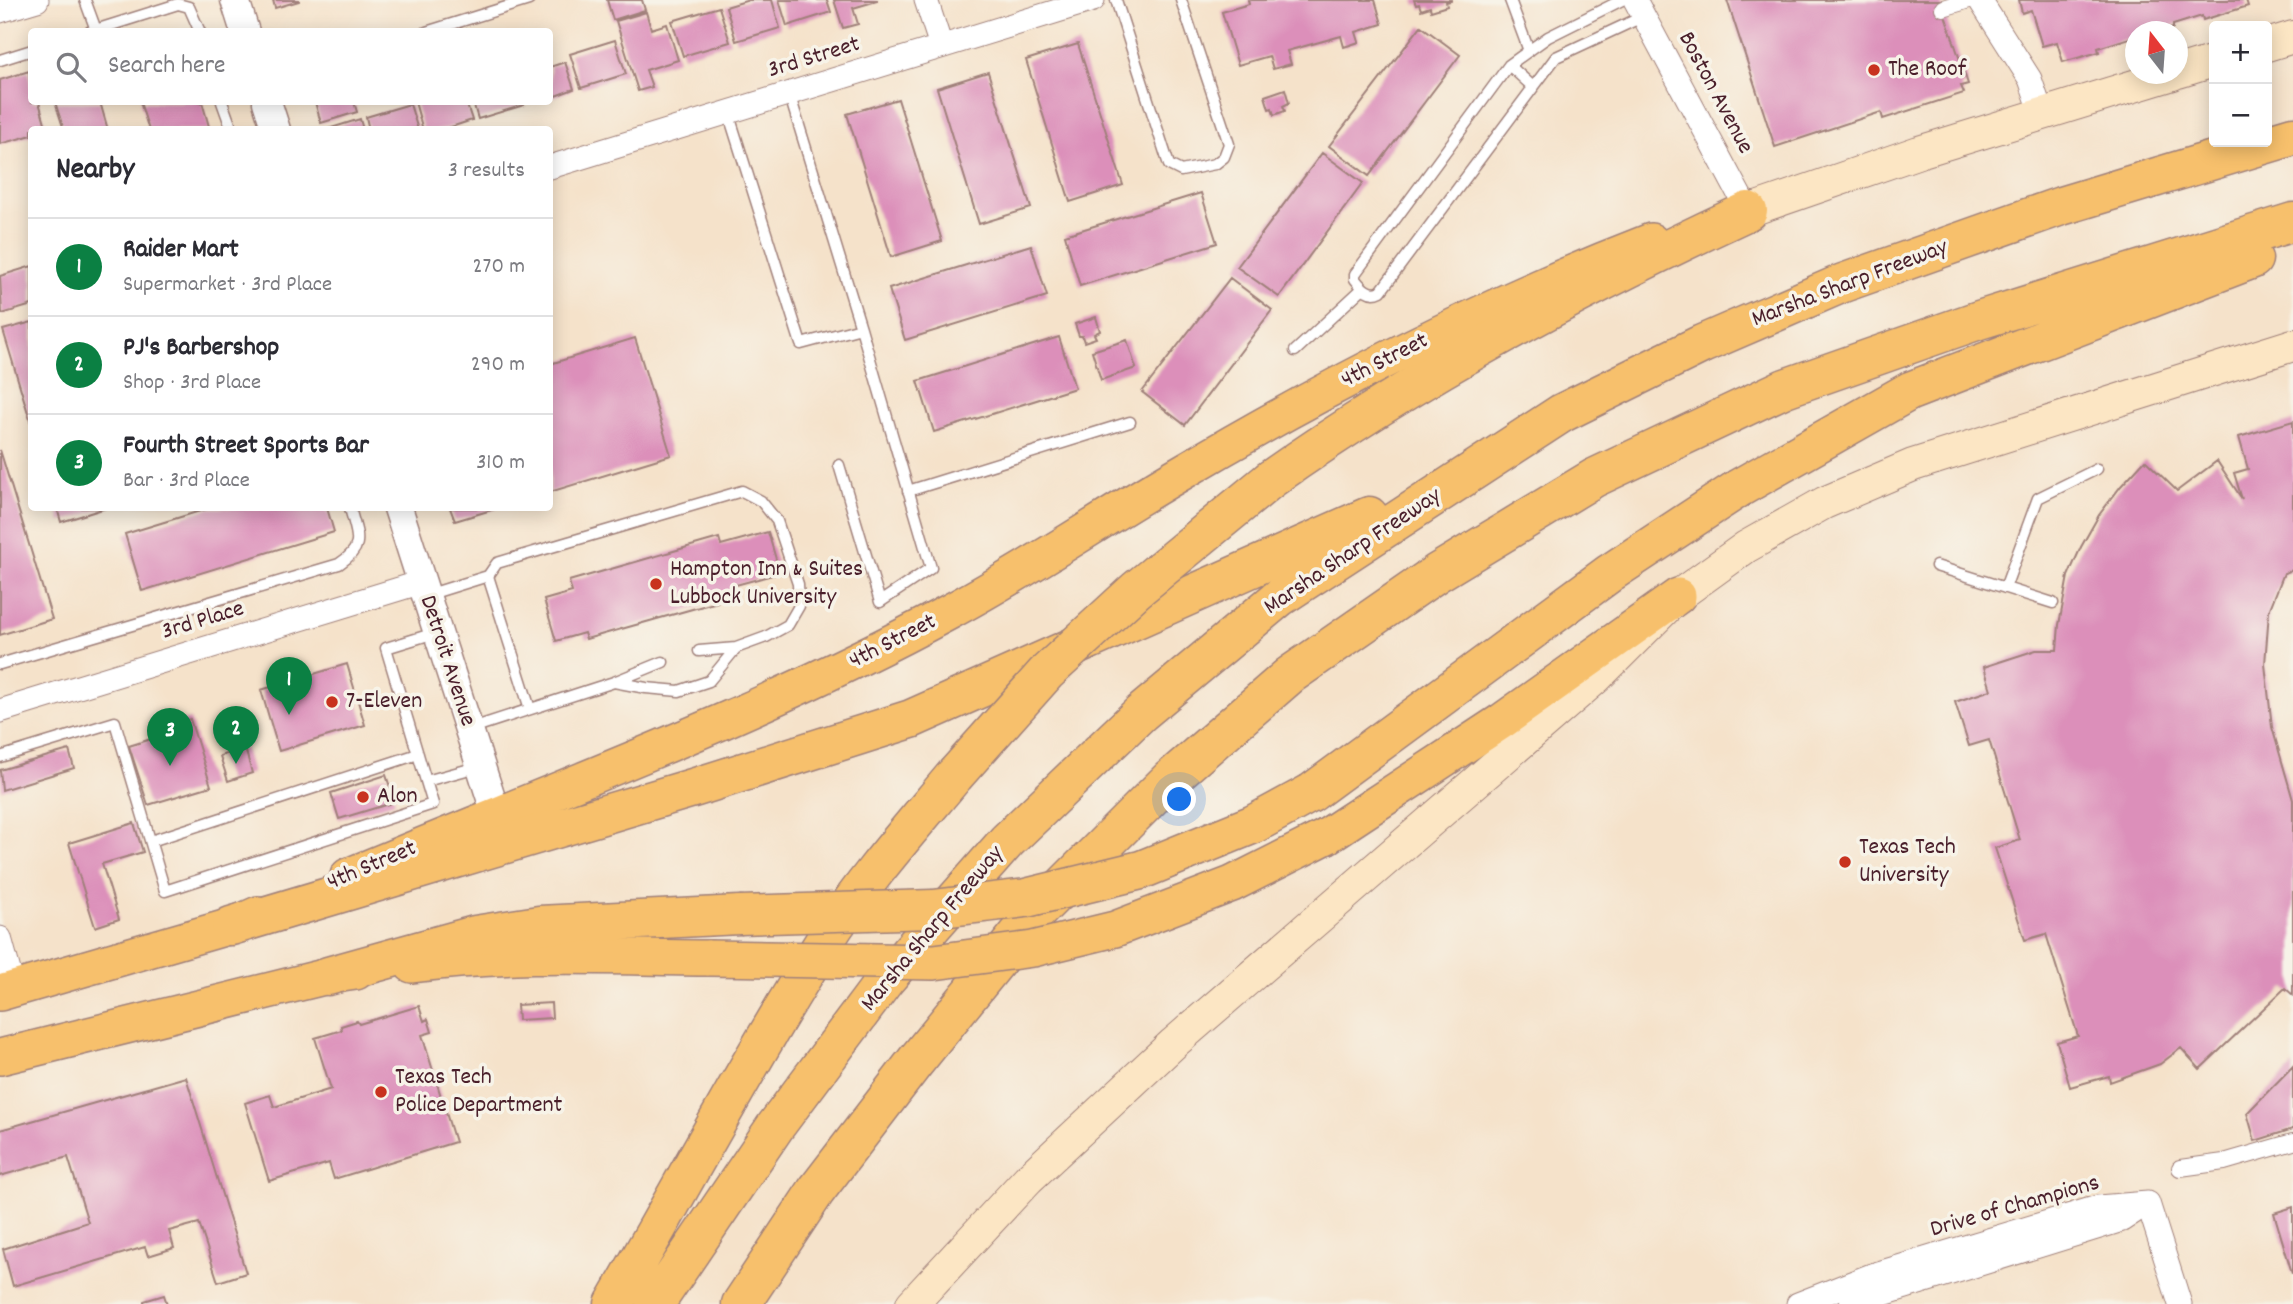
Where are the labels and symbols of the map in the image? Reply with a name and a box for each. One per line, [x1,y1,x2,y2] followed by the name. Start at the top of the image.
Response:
[2125,21,2188,84] north arrow
[1669,26,1761,160] street label: Boston Avenue
[764,28,864,88] street label: 3rd Street
[1888,53,1967,87] place label: The Roof
[1866,62,1882,78] marker: The Roof
[1747,230,1954,337] street label: Marsha Sharp Freeway
[1336,325,1435,397] street label: 4th Street
[1257,479,1450,624] street label: Marsha Sharp Freeway
[670,553,863,615] place label: Hampton Inn & Suites Lubbock University
[648,576,664,592] marker: Hampton Inn & Suites Lubbock University
[410,591,484,731] street label: Detroit Avenue
[158,592,248,650] street label: 3rd Place
[844,606,943,678] street label: 4th Street
[266,657,312,715] pin: 1
[346,685,422,719] place label: 7-Eleven
[324,694,340,710] marker: 7-Eleven
[213,706,259,764] pin: 2
[147,708,193,766] pin: 3
[377,780,418,814] place label: Alon
[1162,782,1196,816] your location
[355,789,371,805] marker: Alon
[1859,831,1956,893] place label: Texas Tech University
[322,832,422,900] street label: 4th Street
[853,838,1014,1019] street label: Marsha Sharp Freeway
[1837,854,1853,870] marker: Texas Tech University
[395,1061,563,1123] place label: Texas Tech Police Department
[373,1084,389,1100] marker: Texas Tech Police Department
[1927,1167,2103,1247] street label: Drive of Champions

